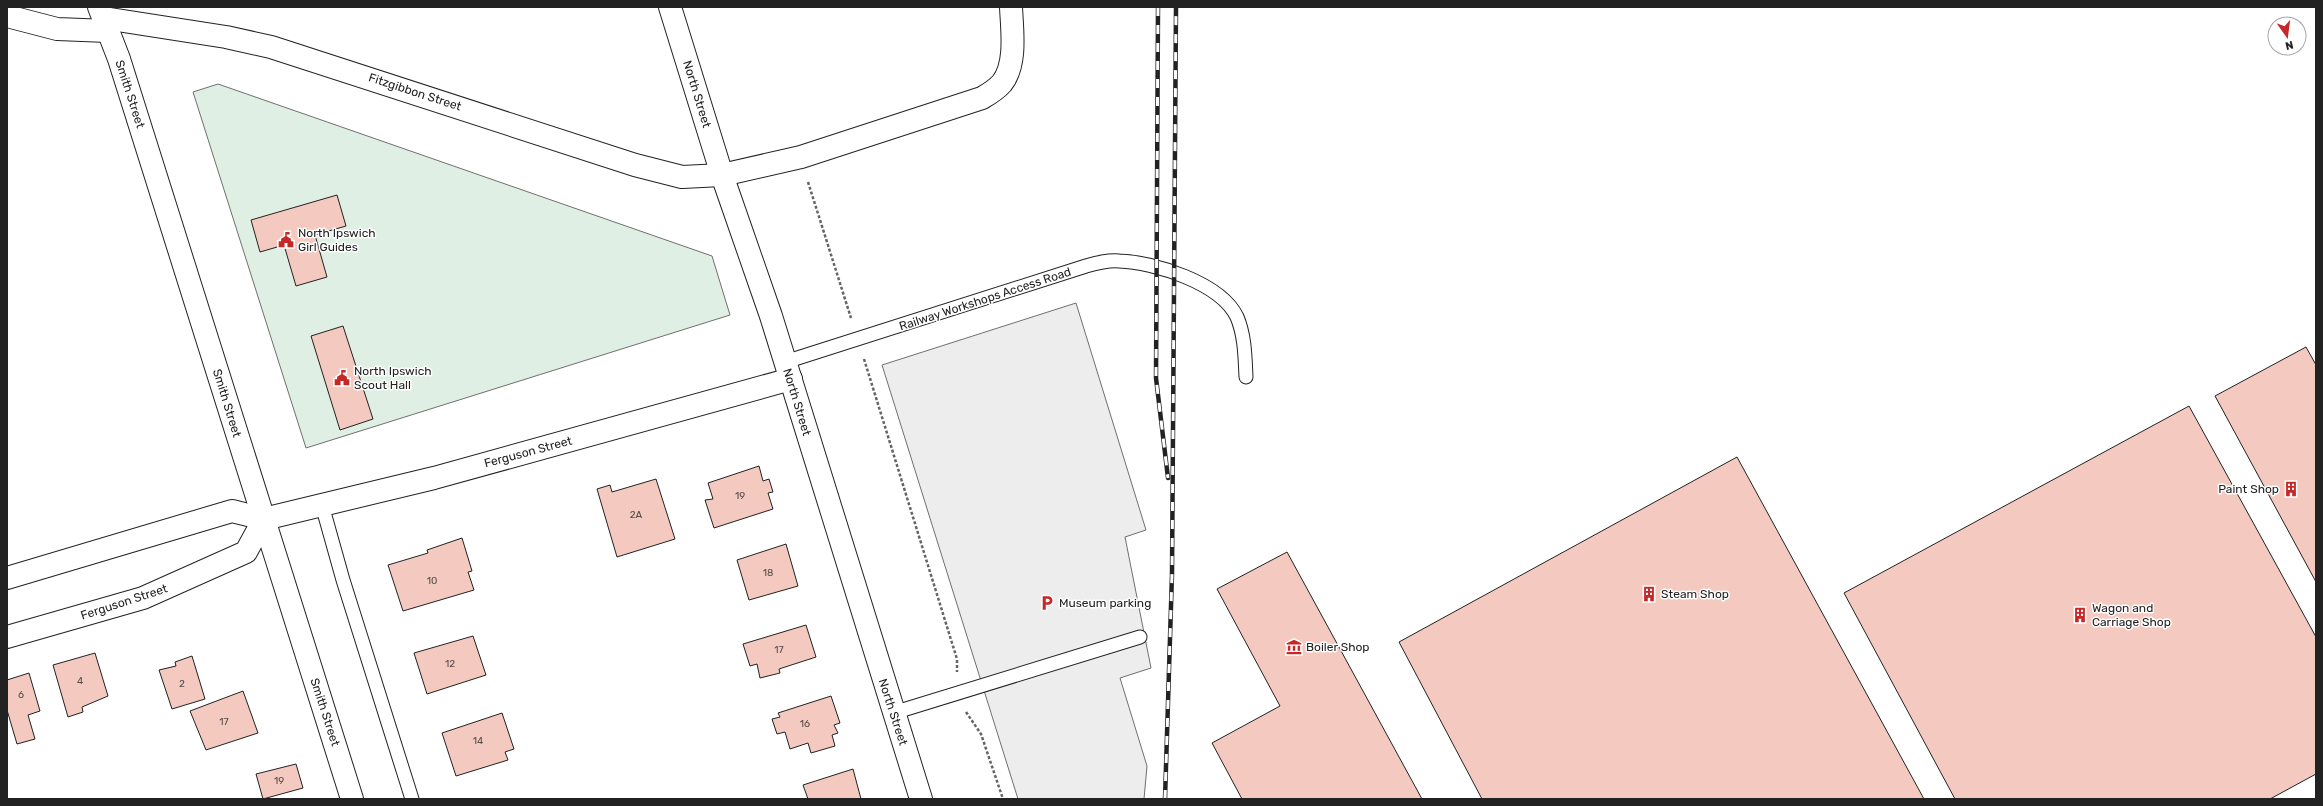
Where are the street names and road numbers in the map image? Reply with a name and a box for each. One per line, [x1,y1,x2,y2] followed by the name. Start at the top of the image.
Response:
[112,58,148,130] street label: Smith Street
[680,59,714,130] street label: North Street
[367,70,463,114] street label: Fitzgibbon Street
[897,265,1073,333] street label: Railway Workshops Access Road
[210,367,244,439] street label: Smith Street
[780,367,814,438] street label: North Street
[483,433,574,470] street label: Ferguson Street
[79,581,169,623] street label: Ferguson Street
[307,676,343,748] street label: Smith Street
[876,677,910,747] street label: North Street

